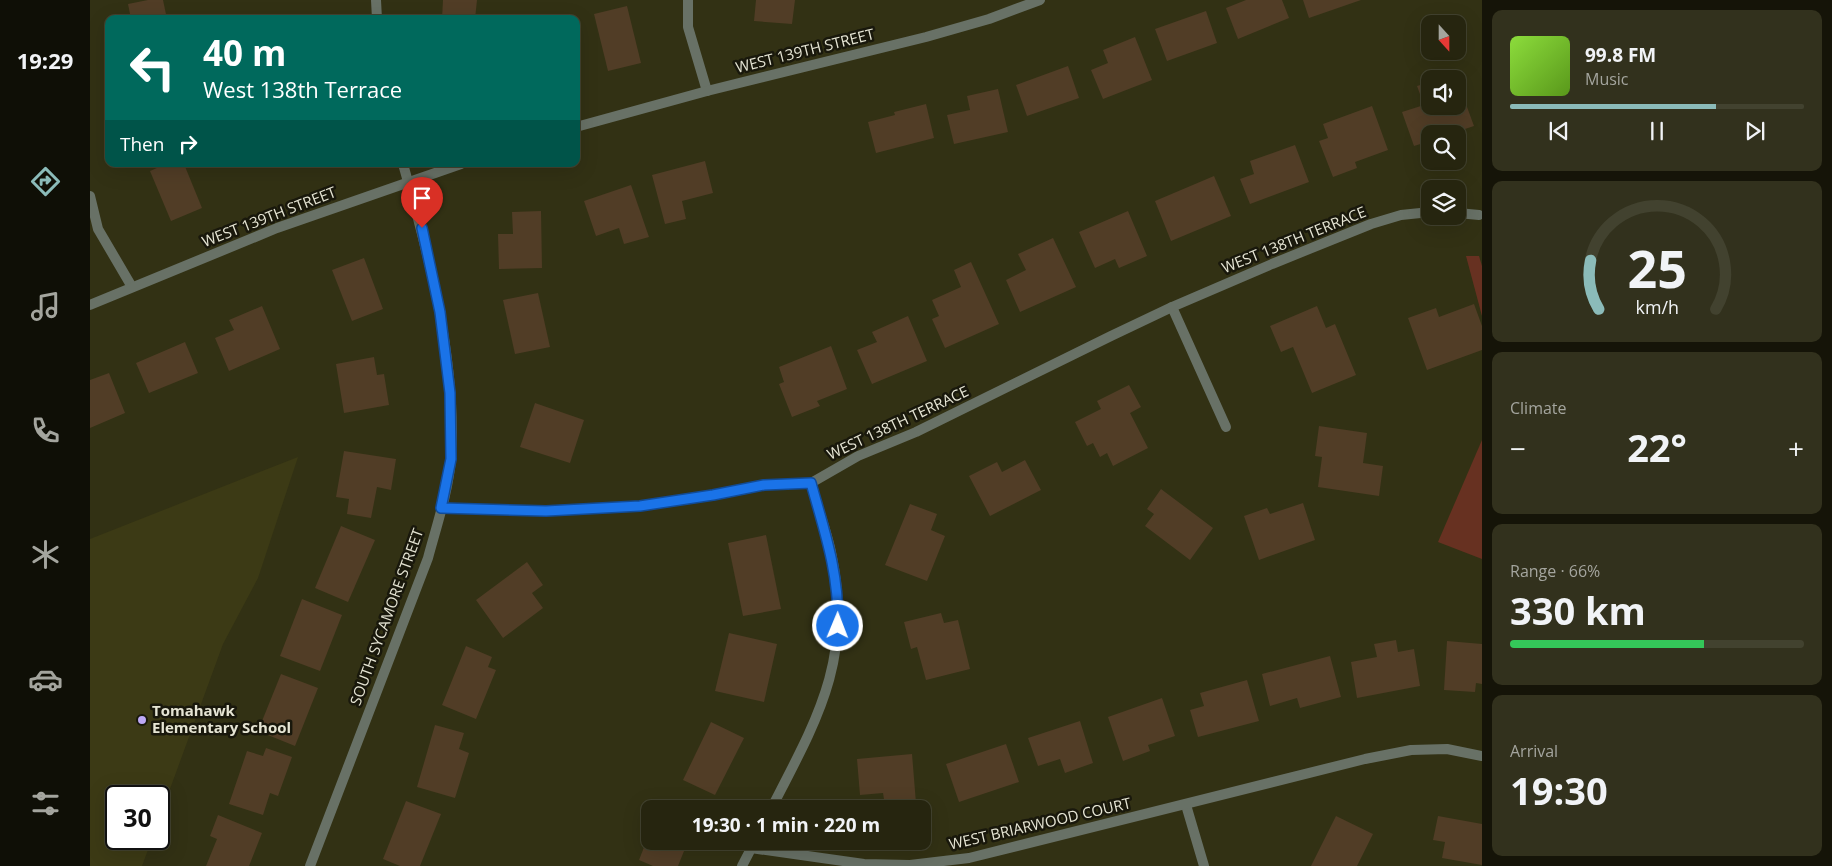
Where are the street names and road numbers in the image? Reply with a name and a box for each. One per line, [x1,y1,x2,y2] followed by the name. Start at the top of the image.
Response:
[733,23,877,77] street label: WEST 139TH STREET
[199,181,339,251] street label: WEST 139TH STREET
[1219,201,1369,277] street label: WEST 138TH TERRACE
[824,381,972,464] street label: WEST 138TH TERRACE
[345,525,428,708] street label: SOUTH SYCAMORE STREET
[947,792,1133,854] street label: WEST BRIARWOOD COURT

